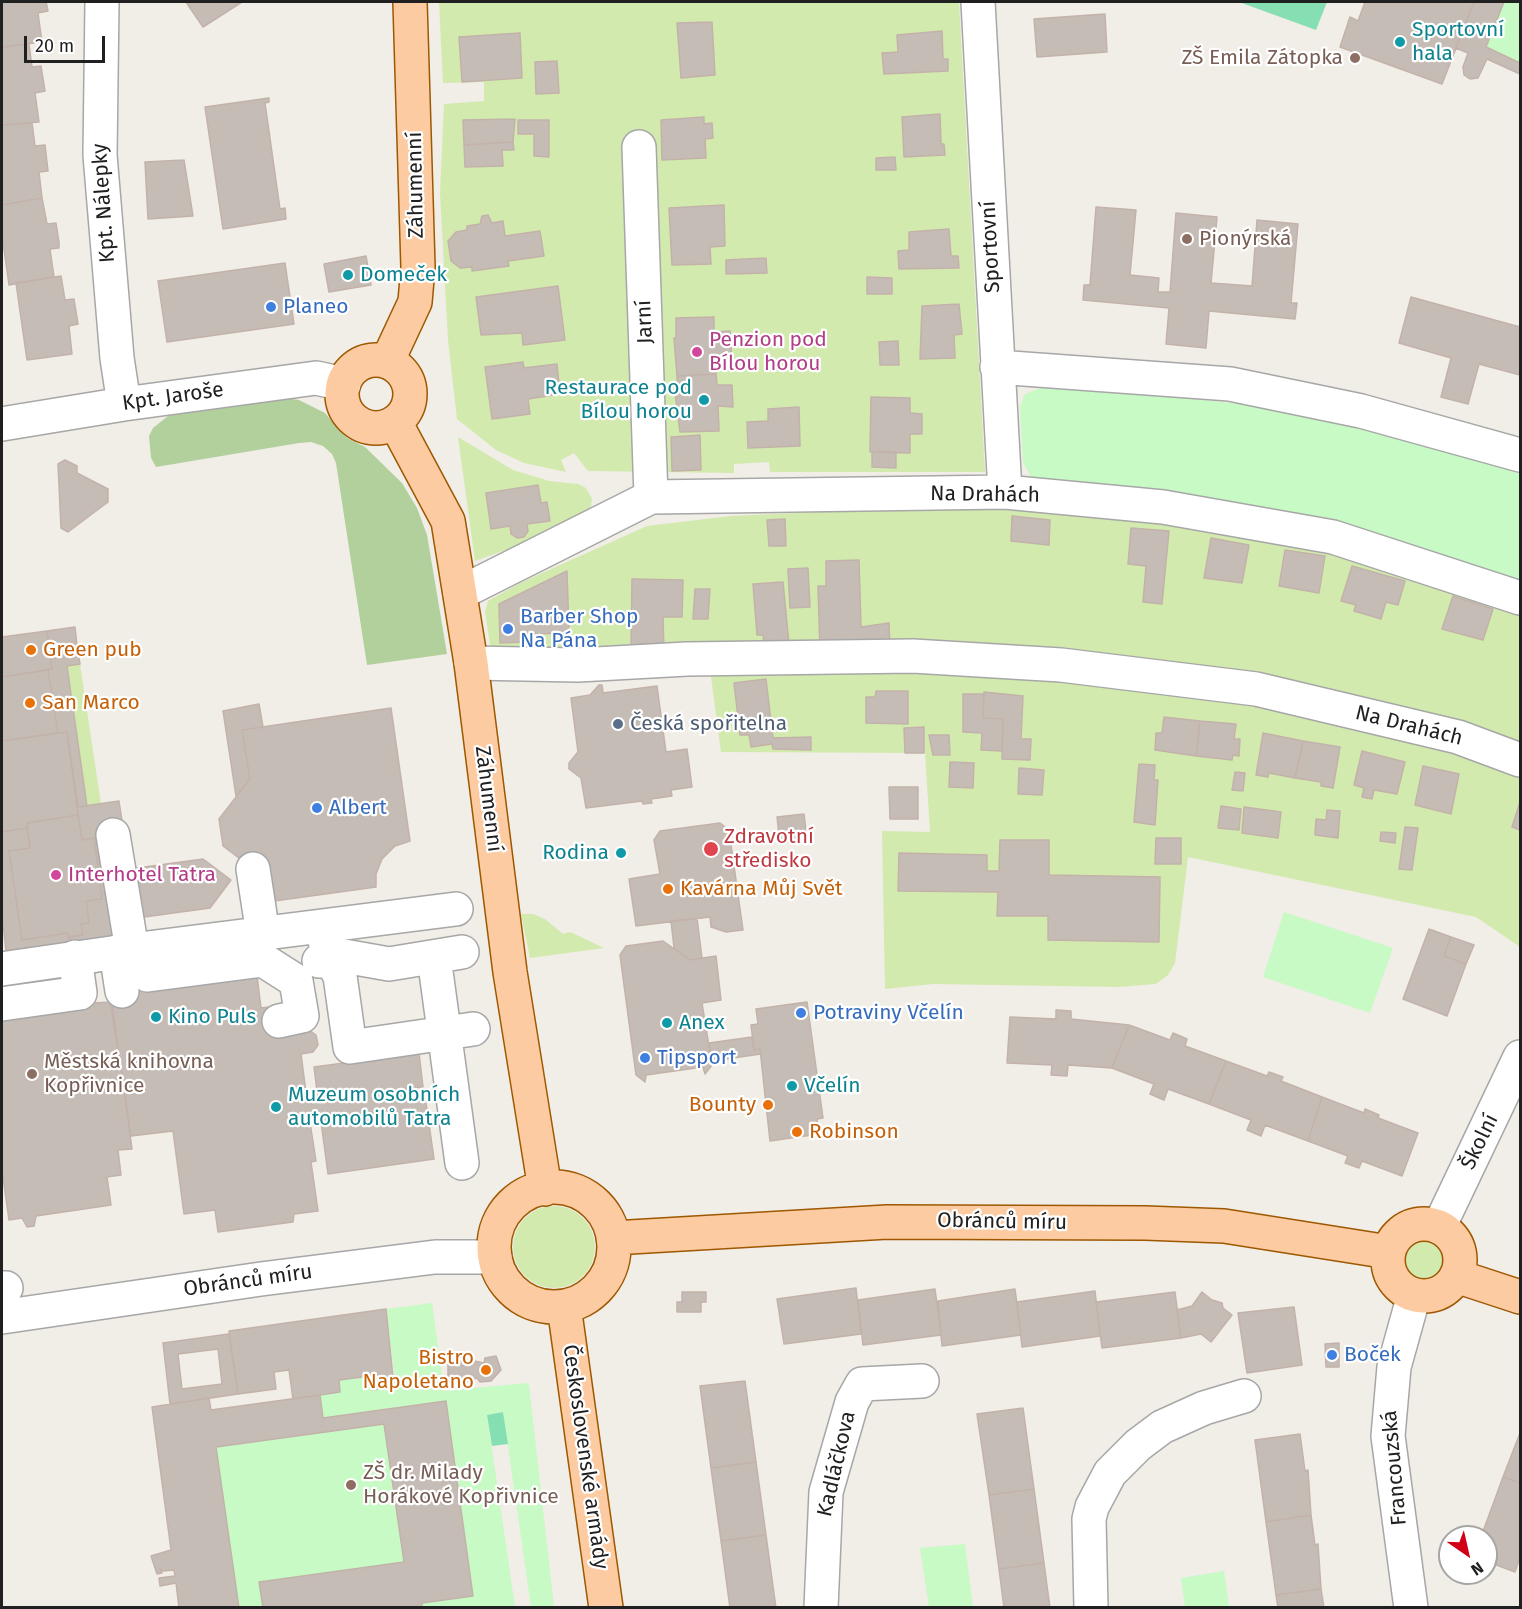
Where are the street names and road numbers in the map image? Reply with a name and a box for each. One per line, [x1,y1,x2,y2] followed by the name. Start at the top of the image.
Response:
[402,132,430,238] street label: Záhumenní
[87,142,121,264] street label: Kpt. Nálepky
[976,200,1006,294] street label: Sportovní
[632,299,658,345] street label: Jarní
[121,377,225,417] street label: Kpt. Jaroše
[930,481,1040,509] street label: Na Drahách
[1353,701,1465,751] street label: Na Drahách
[469,745,507,853] street label: Záhumenní
[1456,1110,1504,1174] street label: Školní
[937,1208,1067,1236] street label: Obránců míru
[182,1259,314,1303] street label: Obránců míru
[557,1343,613,1571] street label: Československé armády
[813,1409,861,1519] street label: Kadláčkova
[1377,1409,1413,1527] street label: Francouzská

